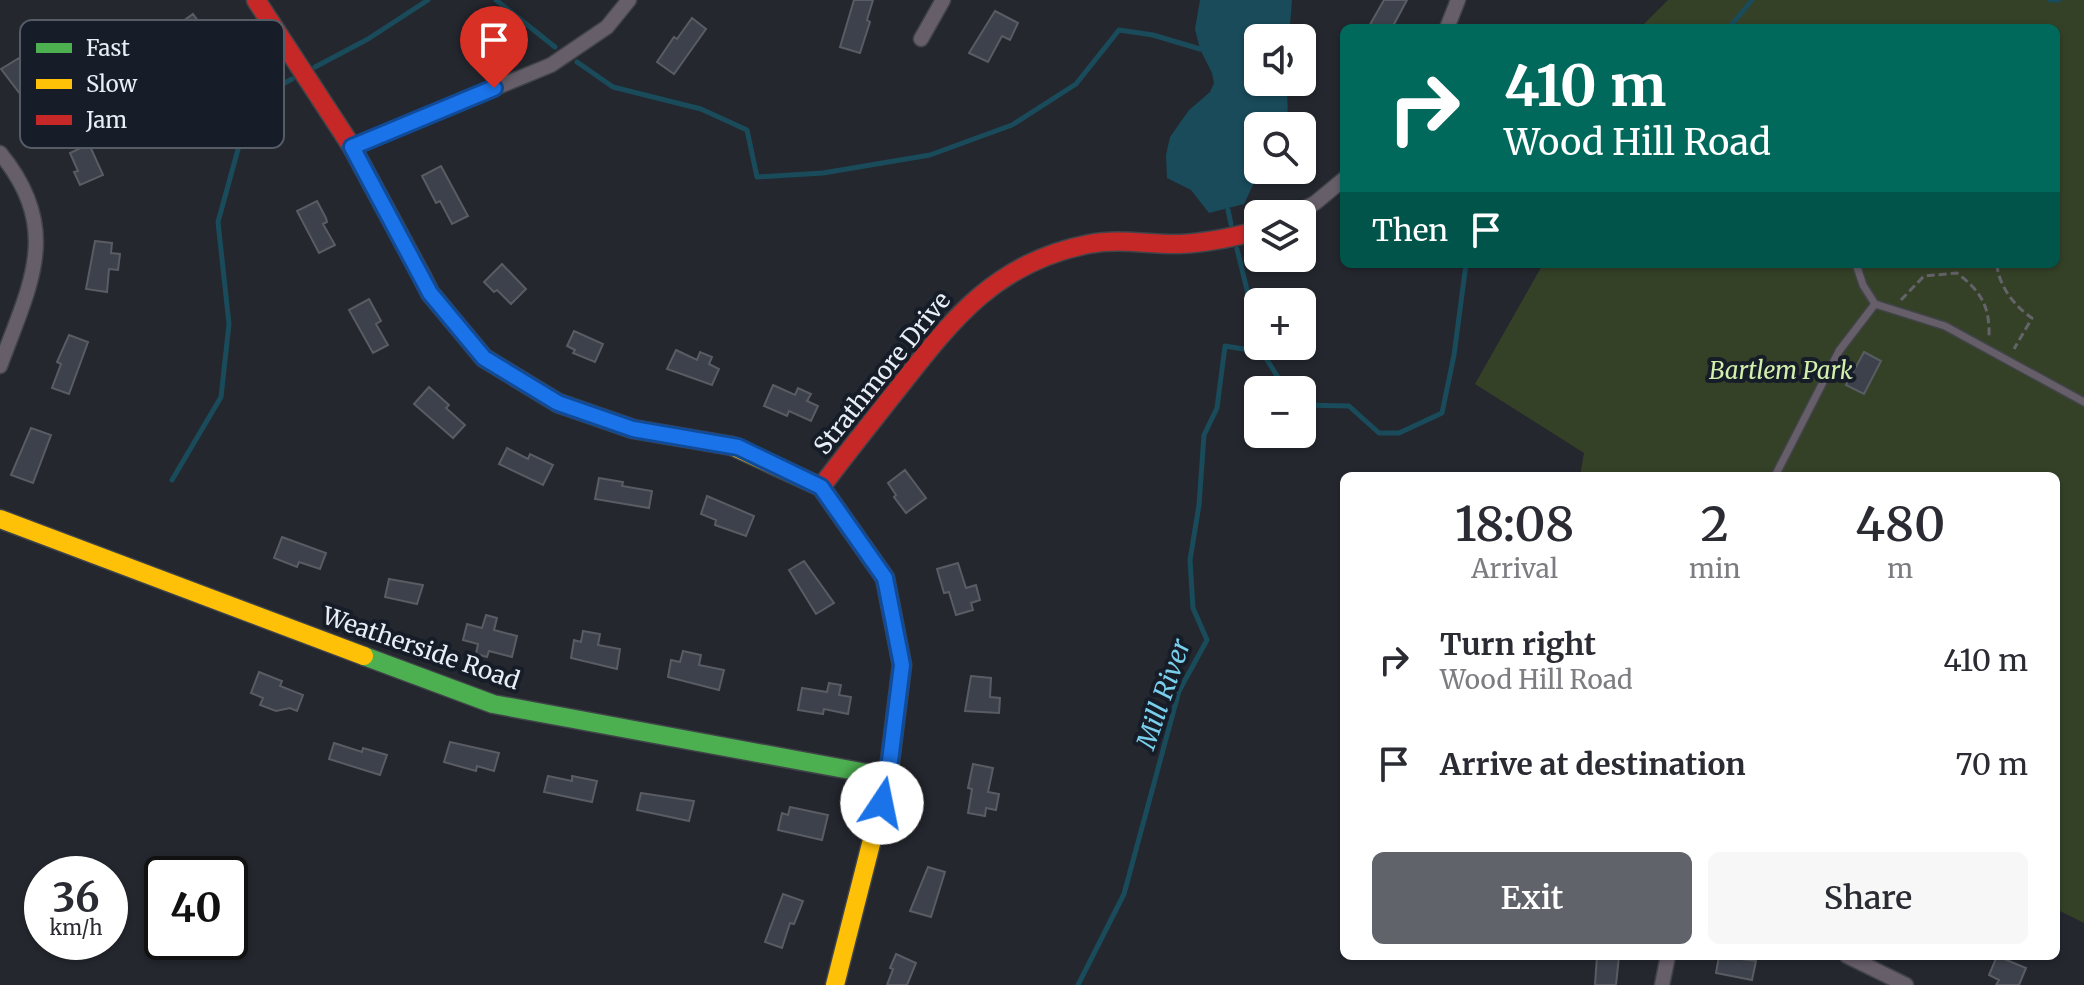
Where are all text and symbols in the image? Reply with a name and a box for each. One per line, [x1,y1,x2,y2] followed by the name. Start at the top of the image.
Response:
[460,6,528,88] pin
[472,18,516,62] icon: arrive
[20,20,284,148] legend
[1244,24,1316,448] map controls
[1244,24,1316,96] button: sound
[86,34,130,62] text: Fast
[1504,51,1666,121] text: 410 m
[1372,56,1476,160] icon: right
[86,70,137,98] text: Slow
[85,106,127,134] text: Jam
[1244,112,1316,184] button: search
[1504,120,1771,165] text: Wood Hill Road
[1244,200,1316,272] button: layers
[1464,208,1508,252] icon: arrive
[1372,211,1448,249] text: Then
[807,285,957,461] street label: Strathmore Drive
[1244,288,1316,360] button: +
[1709,355,1853,386] park label: Bartlem Park
[1244,376,1316,448] button: −
[1455,494,1574,554] text: 18:08
[1701,494,1729,554] text: 2
[1855,494,1945,554] text: 480
[1471,552,1558,585] text: Arrival
[1689,552,1741,585] text: min
[1887,552,1913,585] text: m
[317,599,524,696] street label: Weatherside Road
[1440,625,1596,663] text: Turn right
[1129,634,1197,754] water label: Mill River
[1372,638,1416,682] icon: right
[1943,641,2028,679] text: 410 m
[1440,663,1633,696] text: Wood Hill Road
[1372,742,1416,786] icon: arrive
[1440,745,1746,783] text: Arrive at destination
[1955,745,2028,783] text: 70 m
[840,761,924,845] position arrow
[1372,852,1692,944] button: Exit
[1708,852,2028,944] button: Share
[144,856,248,960] speed limit sign: 40
[52,873,100,923] text: 36
[50,915,102,940] text: km/h

